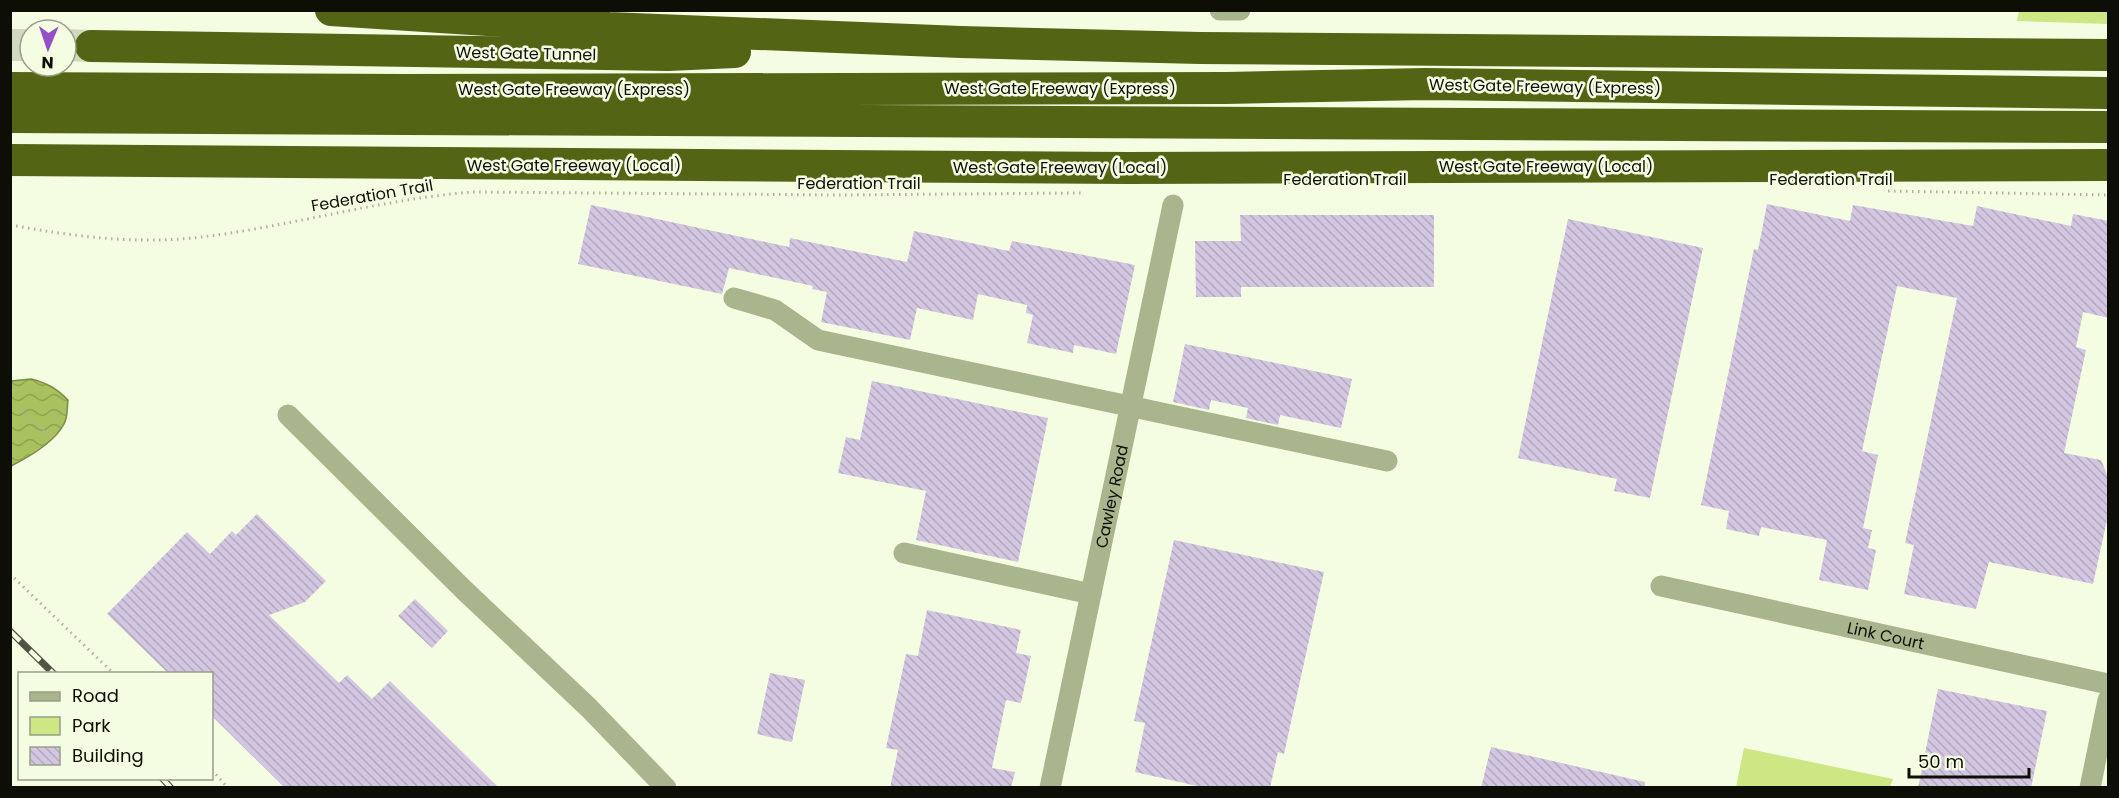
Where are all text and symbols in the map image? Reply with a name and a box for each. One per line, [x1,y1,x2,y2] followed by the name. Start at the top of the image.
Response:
[18,18,78,78] north arrow
[456,41,596,66] street label: West Gate Tunnel
[41,51,54,74] text: N
[1429,73,1661,100] street label: West Gate Freeway (Express)
[944,77,1176,100] street label: West Gate Freeway (Express)
[458,78,690,101] street label: West Gate Freeway (Express)
[467,154,681,177] street label: West Gate Freeway (Local)
[1439,155,1653,178] street label: West Gate Freeway (Local)
[953,156,1167,179] street label: West Gate Freeway (Local)
[1283,168,1407,191] street label: Federation Trail
[1769,168,1893,191] street label: Federation Trail
[797,172,921,195] street label: Federation Trail
[309,173,435,218] street label: Federation Trail
[1090,443,1134,550] street label: Cawley Road
[1845,616,1926,655] street label: Link Court
[18,672,213,780] legend
[72,683,119,708] text: Road
[72,713,111,738] text: Park
[1909,741,2029,779] scale bar
[72,743,144,768] text: Building
[1918,749,1964,774] text: 50 m

